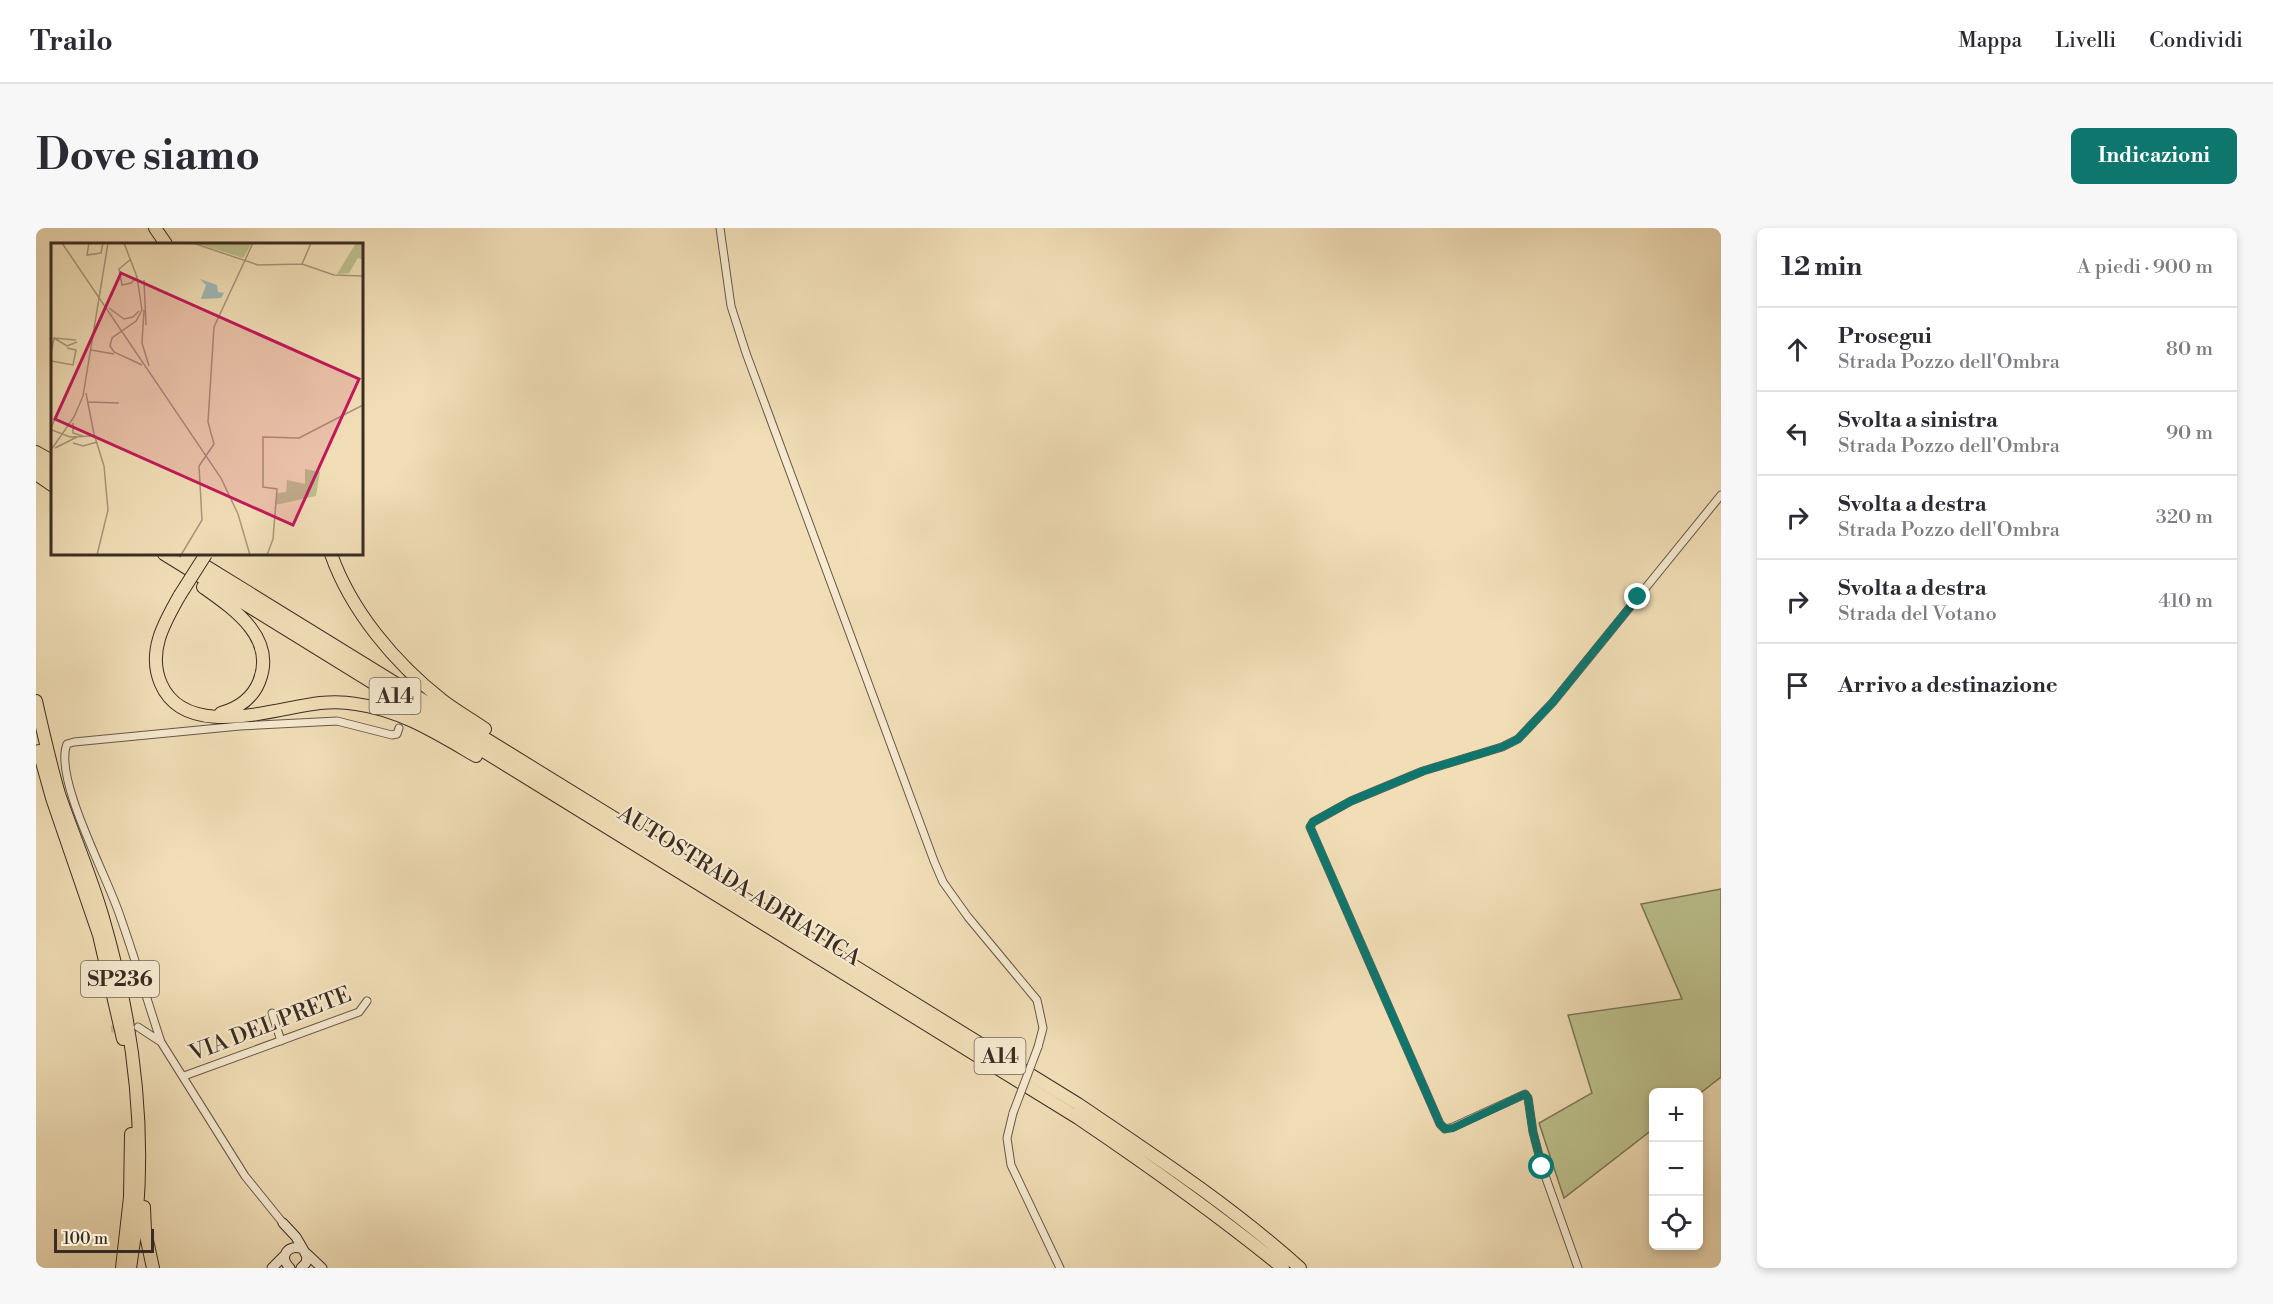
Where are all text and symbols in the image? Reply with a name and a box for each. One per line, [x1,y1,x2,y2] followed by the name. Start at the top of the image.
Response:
[30,24,113,59] text: Trailo
[1958,28,2022,54] text: Mappa
[2055,28,2116,54] text: Livelli
[2149,28,2243,54] text: Condividi
[2071,128,2237,184] button: Indicazioni
[36,130,260,183] text: Dove siamo
[51,243,363,555] inset map
[1781,251,1862,283] text: 12 min
[2077,255,2213,280] text: A piedi · 900 m
[1838,323,1932,350] text: Prosegui
[1781,333,1814,366] icon: ahead
[2166,337,2213,362] text: 80 m
[1838,350,2060,375] text: Strada Pozzo dell'Ombra
[1838,407,1998,434] text: Svolta a sinistra
[1781,417,1814,450] icon: left
[2166,421,2213,446] text: 90 m
[1838,434,2060,459] text: Strada Pozzo dell'Ombra
[1838,491,1987,518] text: Svolta a destra
[1781,501,1814,534] icon: right
[2156,505,2213,530] text: 320 m
[1838,518,2060,543] text: Strada Pozzo dell'Ombra
[1838,575,1987,602] text: Svolta a destra
[1624,583,1650,609] route end
[1781,585,1814,618] icon: right
[2158,589,2213,614] text: 410 m
[1838,602,1997,627] text: Strada del Votano
[1781,669,1814,702] icon: arrive
[1838,672,2058,699] text: Arrivo a destinazione
[370,678,421,714] road number: A14
[612,800,866,973] street label: AUTOSTRADA ADRIATICA
[81,961,159,997] road number: SP236
[185,981,355,1068] street label: VIA DEL PRETE
[974,1038,1026,1074] road number: A14
[1649,1088,1703,1250] map controls
[1649,1088,1703,1142] button: +
[1649,1142,1703,1196] button: −
[1528,1153,1554,1179] route start
[1649,1196,1703,1250] button: locate
[54,1226,154,1254] scale bar
[63,1229,108,1249] text: 100 m

